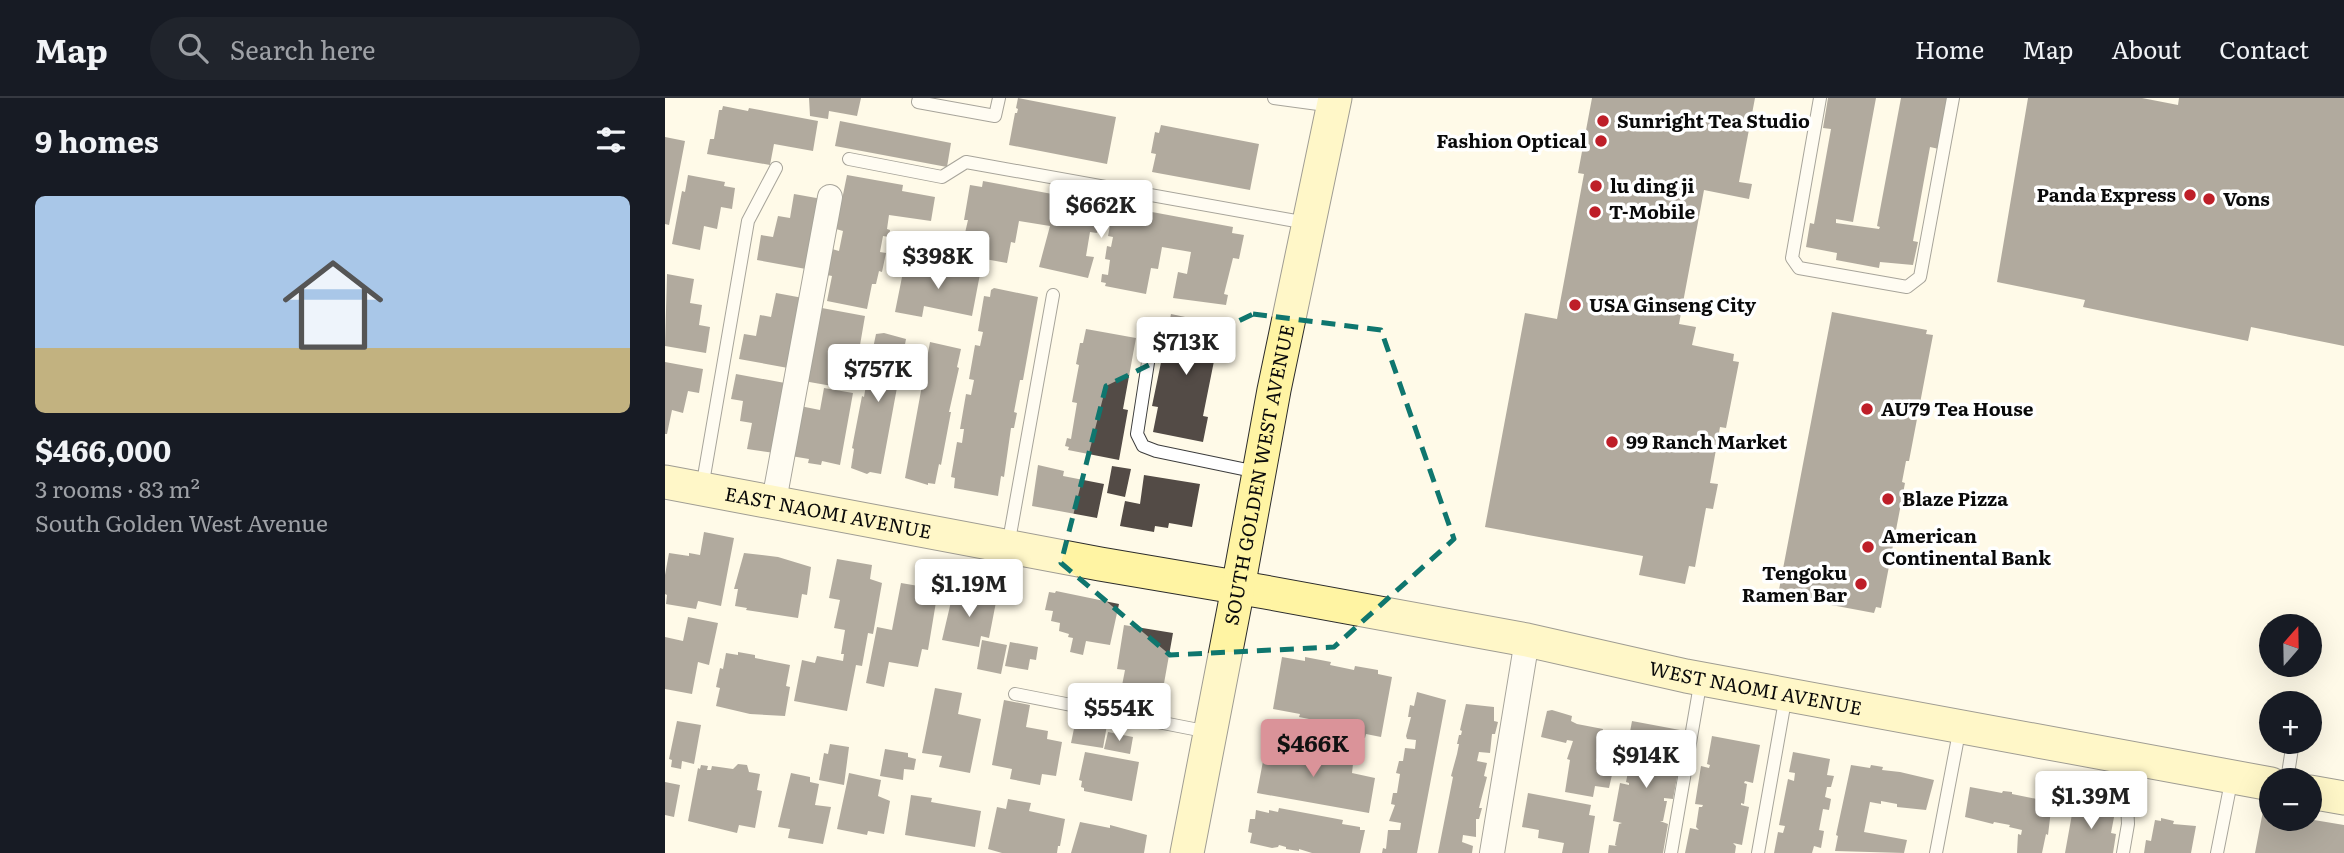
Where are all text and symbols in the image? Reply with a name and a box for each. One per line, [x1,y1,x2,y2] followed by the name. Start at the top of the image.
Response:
[150,17,640,80] search box
[35,24,108,73] text: Map
[174,29,212,67] icon: search
[230,29,376,68] text: Search here
[1915,31,1984,66] text: Home
[2022,31,2073,66] text: Map
[2111,31,2181,66] text: About
[2219,31,2309,66] text: Contact
[1617,106,1810,134] place label: Sunright Tea Studio
[1595,113,1611,129] marker: Sunright Tea Studio
[35,118,159,162] text: 9 homes
[592,121,630,159] icon: filters
[1436,126,1587,154] place label: Fashion Optical
[1593,133,1609,149] marker: Fashion Optical
[1610,171,1695,199] place label: lu ding ji
[1588,178,1604,194] marker: lu ding ji
[1052,180,1150,240] pin: $662K
[2036,180,2176,208] place label: Panda Express
[2223,184,2270,212] place label: Vons
[1066,186,1136,220] text: $662K
[2182,187,2198,203] marker: Panda Express
[2201,191,2217,207] marker: Vons
[1609,197,1695,225] place label: T-Mobile
[1587,204,1603,220] marker: T-Mobile
[889,232,987,291] pin: $398K
[902,237,974,271] text: $398K
[270,242,396,368] icon: home
[1589,290,1757,318] place label: USA Ginseng City
[1567,297,1583,313] marker: USA Ginseng City
[1137,317,1235,377] pin: $713K
[1216,322,1300,627] street label: SOUTH GOLDEN WEST AVENUE
[1153,323,1219,357] text: $713K
[829,344,927,404] pin: $757K
[844,350,912,384] text: $757K
[1881,394,2034,422] place label: AU79 Tea House
[1859,401,1875,417] marker: AU79 Tea House
[35,427,171,471] text: $466,000
[1626,427,1788,455] place label: 99 Ranch Market
[1604,434,1620,450] marker: 99 Ranch Market
[35,471,200,505] text: 3 rooms · 83 m²
[723,479,934,545] street label: EAST NAOMI AVENUE
[1902,484,2008,512] place label: Blaze Pizza
[1880,491,1896,507] marker: Blaze Pizza
[35,505,328,539] text: South Golden West Avenue
[1882,521,2051,571] place label: American Continental Bank
[1860,539,1876,555] marker: American Continental Bank
[1742,558,1848,608] place label: Tengoku Ramen Bar
[912,560,1026,619] pin: $1.19M
[931,565,1007,599] text: $1.19M
[1853,576,1869,592] marker: Tengoku Ramen Bar
[2259,614,2322,677] north arrow
[2259,614,2322,831] map controls
[1646,653,1865,721] street label: WEST NAOMI AVENUE
[1070,684,1168,743] pin: $554K
[1084,689,1154,723] text: $554K
[2259,691,2322,754] button: +
[1264,720,1362,779] pin: $466K
[1277,725,1349,759] text: $466K
[1597,730,1695,790] pin: $914K
[1612,736,1680,770] text: $914K
[2259,768,2322,831] button: −
[2034,772,2148,831] pin: $1.39M
[2051,777,2131,811] text: $1.39M

